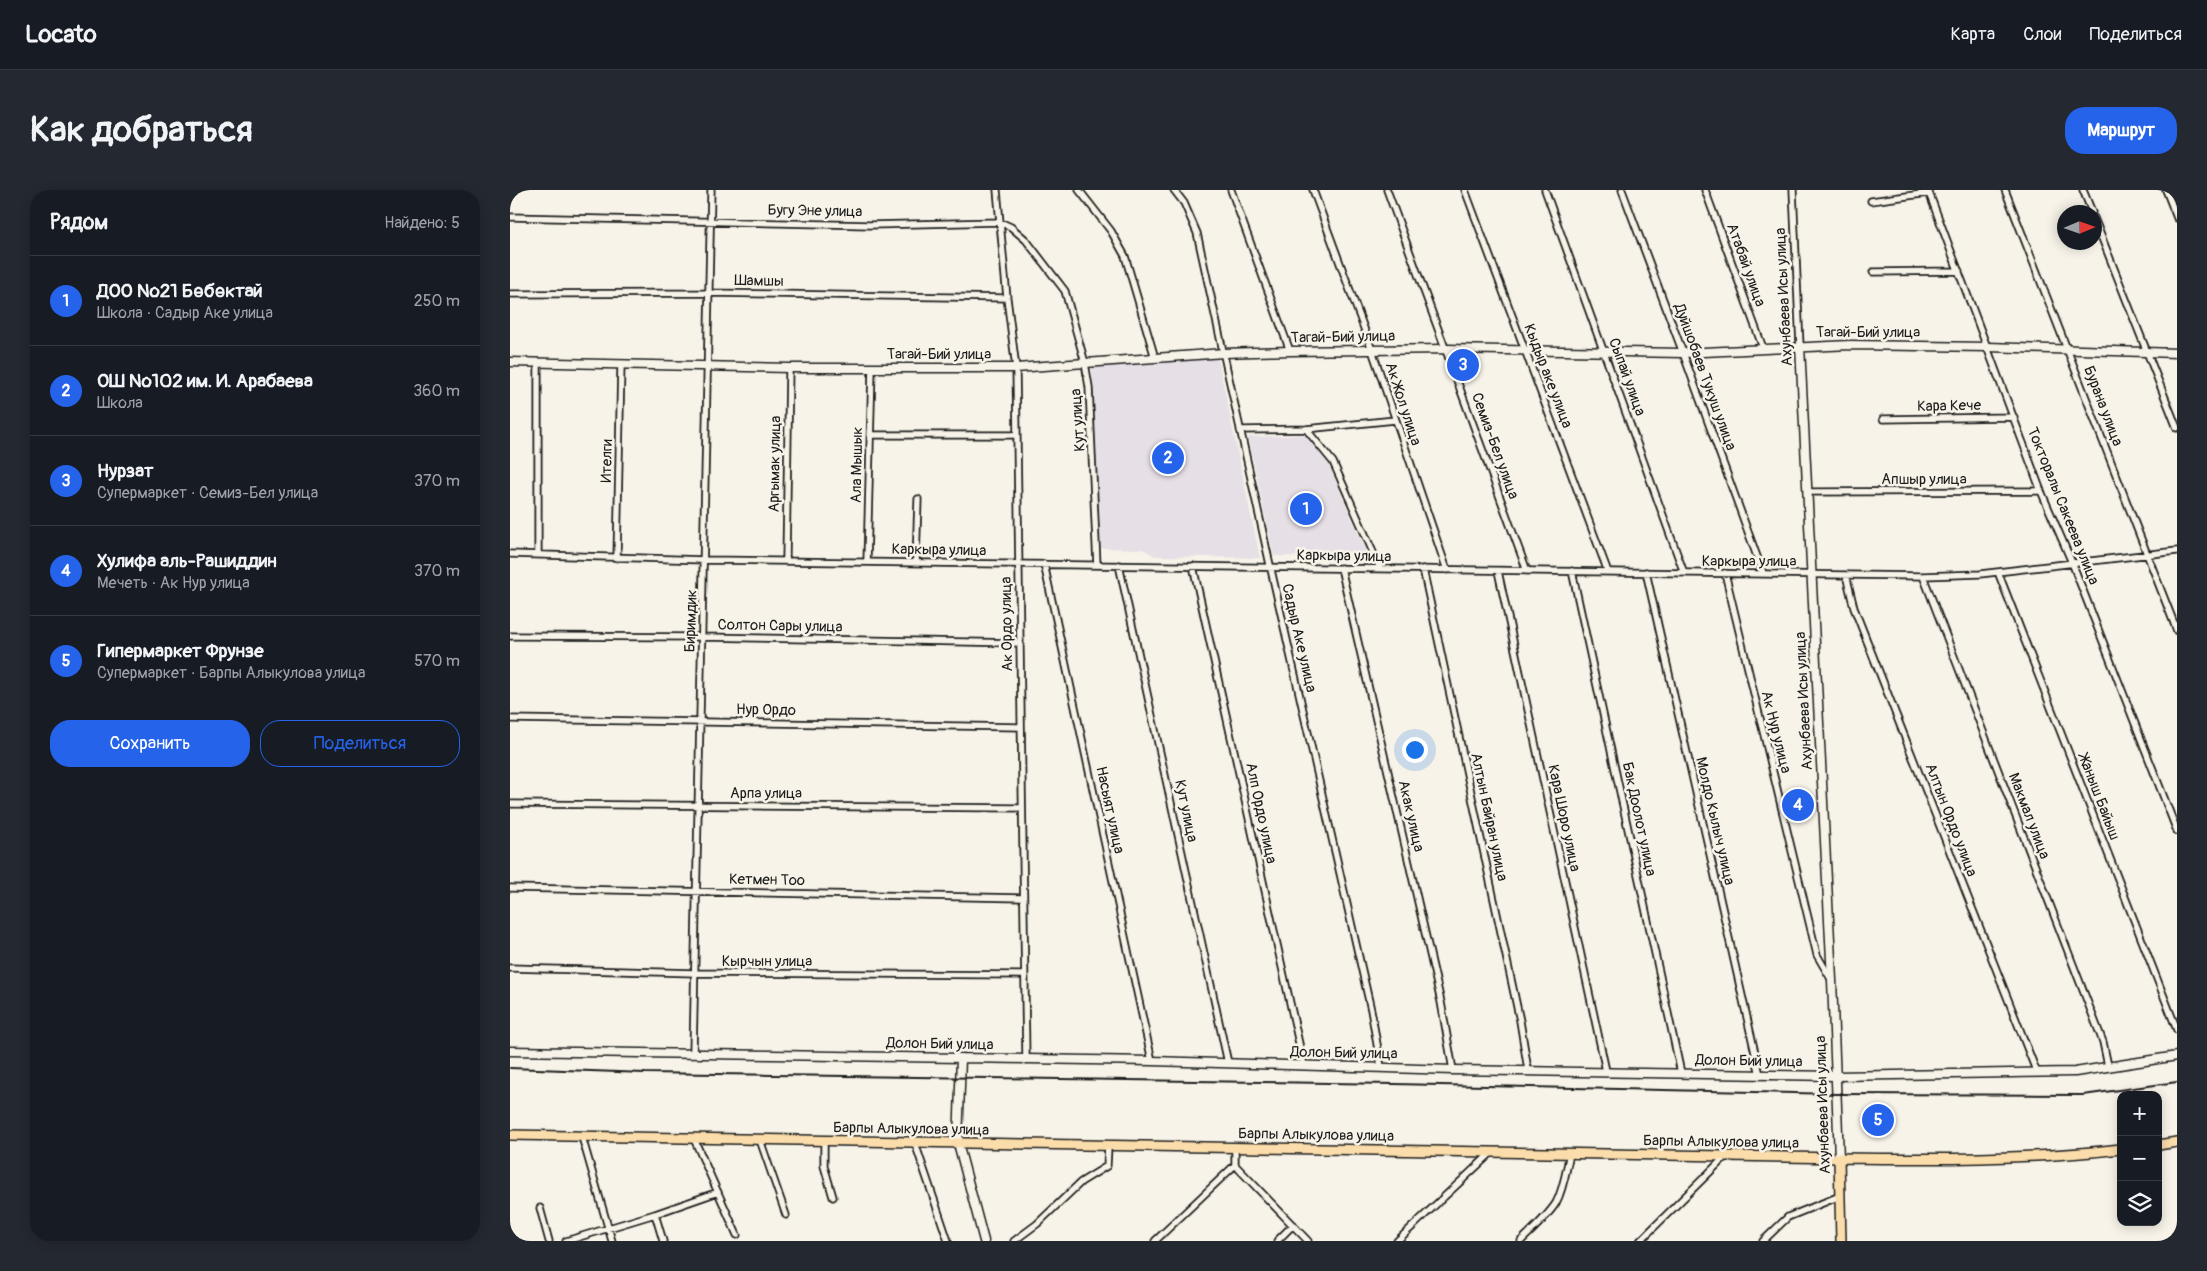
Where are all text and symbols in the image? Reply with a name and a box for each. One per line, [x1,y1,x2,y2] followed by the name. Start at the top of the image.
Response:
[25,20,97,49] text: Locato
[1951,23,1995,46] text: Карта
[2023,23,2061,46] text: Слои
[2089,23,2182,46] text: Поделиться
[2065,107,2177,154] button: Маршрут
[30,108,253,152] text: Как добраться
[768,201,863,221] street label: Бугу Эне улица
[2057,205,2102,250] north arrow
[50,209,108,236] text: Рядом
[384,213,460,233] text: Найдено: 5
[1722,221,1770,309] street label: Атабай улица
[1771,227,1797,367] street label: Ахунбаева Исы улица
[734,271,784,291] street label: Шамшы
[97,279,263,303] text: ДОО №21 Бөбөктай
[63,291,69,311] text: 1
[414,291,460,311] text: 250 m
[1669,300,1740,453] street label: Дуйшобаев Тукуш улица
[97,303,273,323] text: Школа · Садыр Аке улица
[1519,321,1577,431] street label: Кыдыр аке улица
[1816,323,1920,342] street label: Тагай-Бий улица
[1291,327,1395,347] street label: Тагай-Бий улица
[1604,336,1650,418] street label: Сыпай улица
[887,345,991,364] street label: Тагай-Бий улица
[1447,346,1479,384] pin: 3
[1381,360,1425,448] street label: Ак Жол улица
[2079,363,2127,449] street label: Бурана улица
[97,369,313,393] text: ОШ №102 им. И. Арабаева
[62,381,70,401] text: 2
[413,381,460,401] text: 360 m
[1066,388,1090,452] street label: Кут улица
[1467,390,1523,502] street label: Семиз-Бел улица
[97,393,143,413] text: Школа
[1917,396,1982,416] street label: Кара Кече
[765,415,785,513] street label: Аргымак улица
[2023,424,2103,588] street label: Токторалы Сакеева улица
[847,426,867,503] street label: Ала Мышык
[597,439,617,483] street label: Ителги
[1152,439,1184,477] pin: 2
[97,459,154,483] text: Нурзат
[1881,470,1967,489] street label: Апшыр улица
[62,471,70,491] text: 3
[414,471,460,491] text: 370 m
[97,483,318,503] text: Супермаркет · Семиз-Бел улица
[1290,490,1322,528] pin: 1
[891,540,987,560] street label: Каркыра улица
[1296,546,1392,566] street label: Каркыра улица
[97,549,277,573] text: Хулифа аль-Рашиддин
[1702,552,1796,571] street label: Каркыра улица
[61,561,71,581] text: 4
[414,561,460,581] text: 370 m
[97,573,250,593] text: Мечеть · Ак Нур улица
[997,576,1017,672] street label: Ак Ордо улица
[1277,582,1321,694] street label: Садыр Аке улица
[680,589,702,653] street label: Биримдик
[717,615,843,637] street label: Солтон Сары улица
[1791,631,1817,771] street label: Ахунбаева Исы улица
[97,639,264,663] text: Гипермаркет Фрунзе
[62,651,70,671] text: 5
[414,651,460,671] text: 570 m
[97,663,365,683] text: Супермаркет · Барпы Алыкулова улица
[1757,689,1795,775] street label: Ак Нур улица
[736,700,796,720] street label: Нур Ордо
[50,720,250,767] button: Сохранить
[260,720,460,767] button: Поделиться
[1402,737,1428,763] your location
[2073,750,2124,843] street label: Жаныш Байыш
[1466,751,1512,883] street label: Алтын Байран улица
[1691,755,1739,887] street label: Молдо Кылыч улица
[1618,760,1660,878] street label: Бак Доолот улица
[1241,761,1281,865] street label: Алп Ордо улица
[1921,761,1981,879] street label: Алтын Ордо улица
[1543,763,1585,873] street label: Кара Шоро улица
[1091,765,1129,855] street label: Насыят улица
[2004,770,2054,862] street label: Макмал улица
[1170,778,1202,844] street label: Кут улица
[1394,778,1428,854] street label: Акак улица
[730,784,802,803] street label: Арпа улица
[1782,786,1814,824] pin: 4
[729,870,805,890] street label: Кетмен Тоо
[722,952,812,971] street label: Кырчын улица
[885,1034,994,1054] street label: Долон Бий улица
[1811,1035,1835,1175] street label: Ахунбаева Исы улица
[1289,1043,1398,1063] street label: Долон Бий улица
[1694,1051,1803,1071] street label: Долон Бий улица
[2117,1091,2162,1226] map controls
[2117,1091,2162,1136] button: +
[1862,1101,1894,1139] pin: 5
[833,1118,989,1140] street label: Барпы Алыкулова улица
[1238,1124,1394,1146] street label: Барпы Алыкулова улица
[1643,1131,1799,1153] street label: Барпы Алыкулова улица
[2117,1136,2162,1181] button: −
[2117,1181,2162,1226] button: layers

